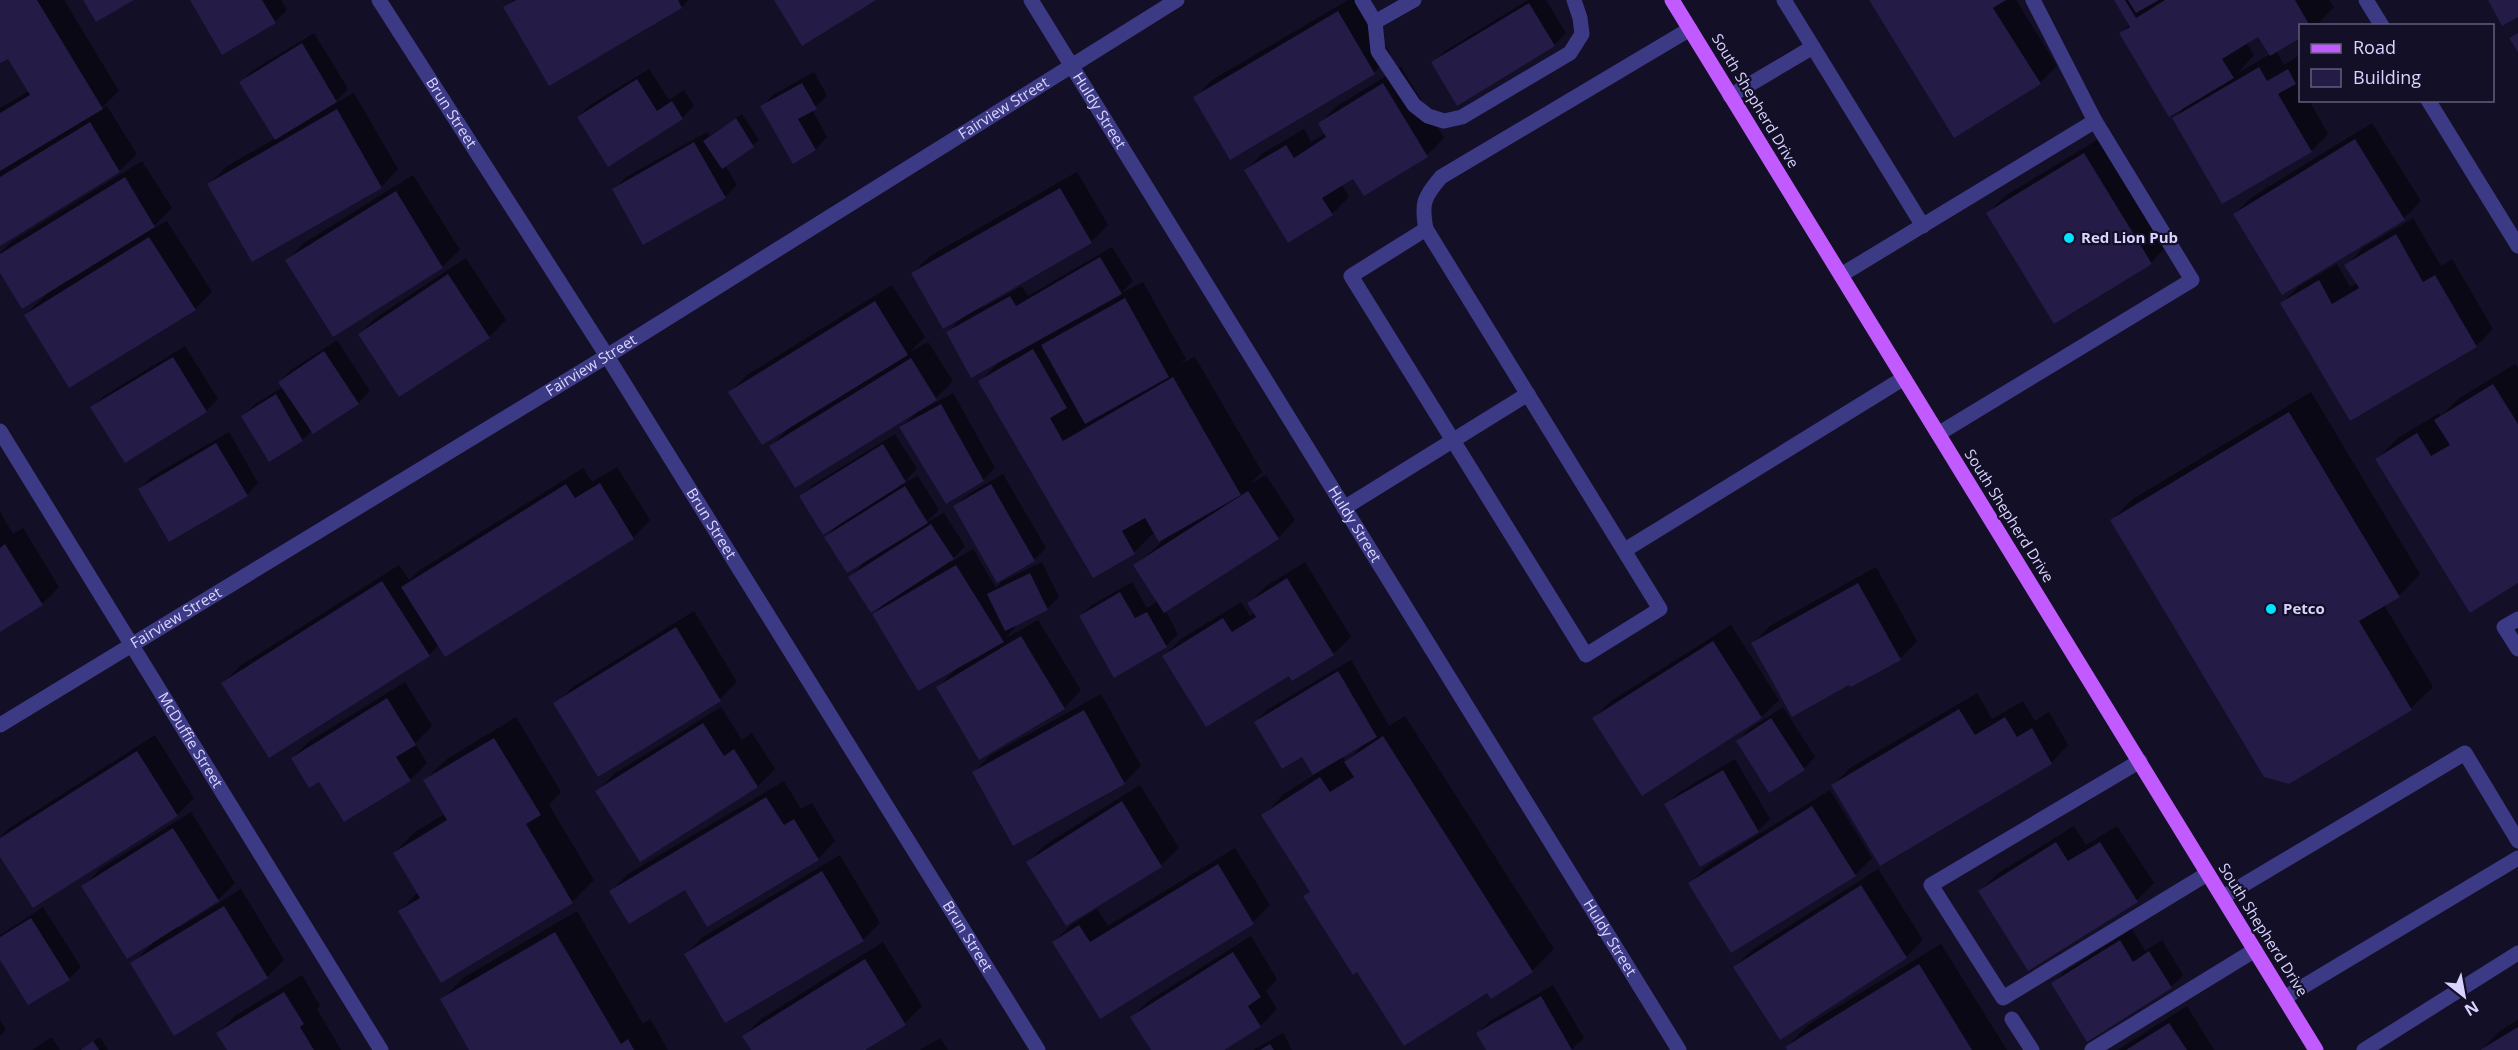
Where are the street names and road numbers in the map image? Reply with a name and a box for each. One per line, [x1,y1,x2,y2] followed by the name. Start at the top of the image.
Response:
[1708,30,1804,171] street label: South Shepherd Drive
[1069,68,1131,152] street label: Huldy Street
[954,72,1052,143] street label: Fairview Street
[422,73,482,151] street label: Brun Street
[541,329,640,400] street label: Fairview Street
[1961,445,2059,586] street label: South Shepherd Drive
[1324,482,1387,566] street label: Huldy Street
[682,484,742,562] street label: Brun Street
[126,582,225,653] street label: Fairview Street
[154,688,228,791] street label: McDuffie Street
[2215,859,2313,1000] street label: South Shepherd Drive
[1579,895,1642,979] street label: Huldy Street
[939,897,998,975] street label: Brun Street

